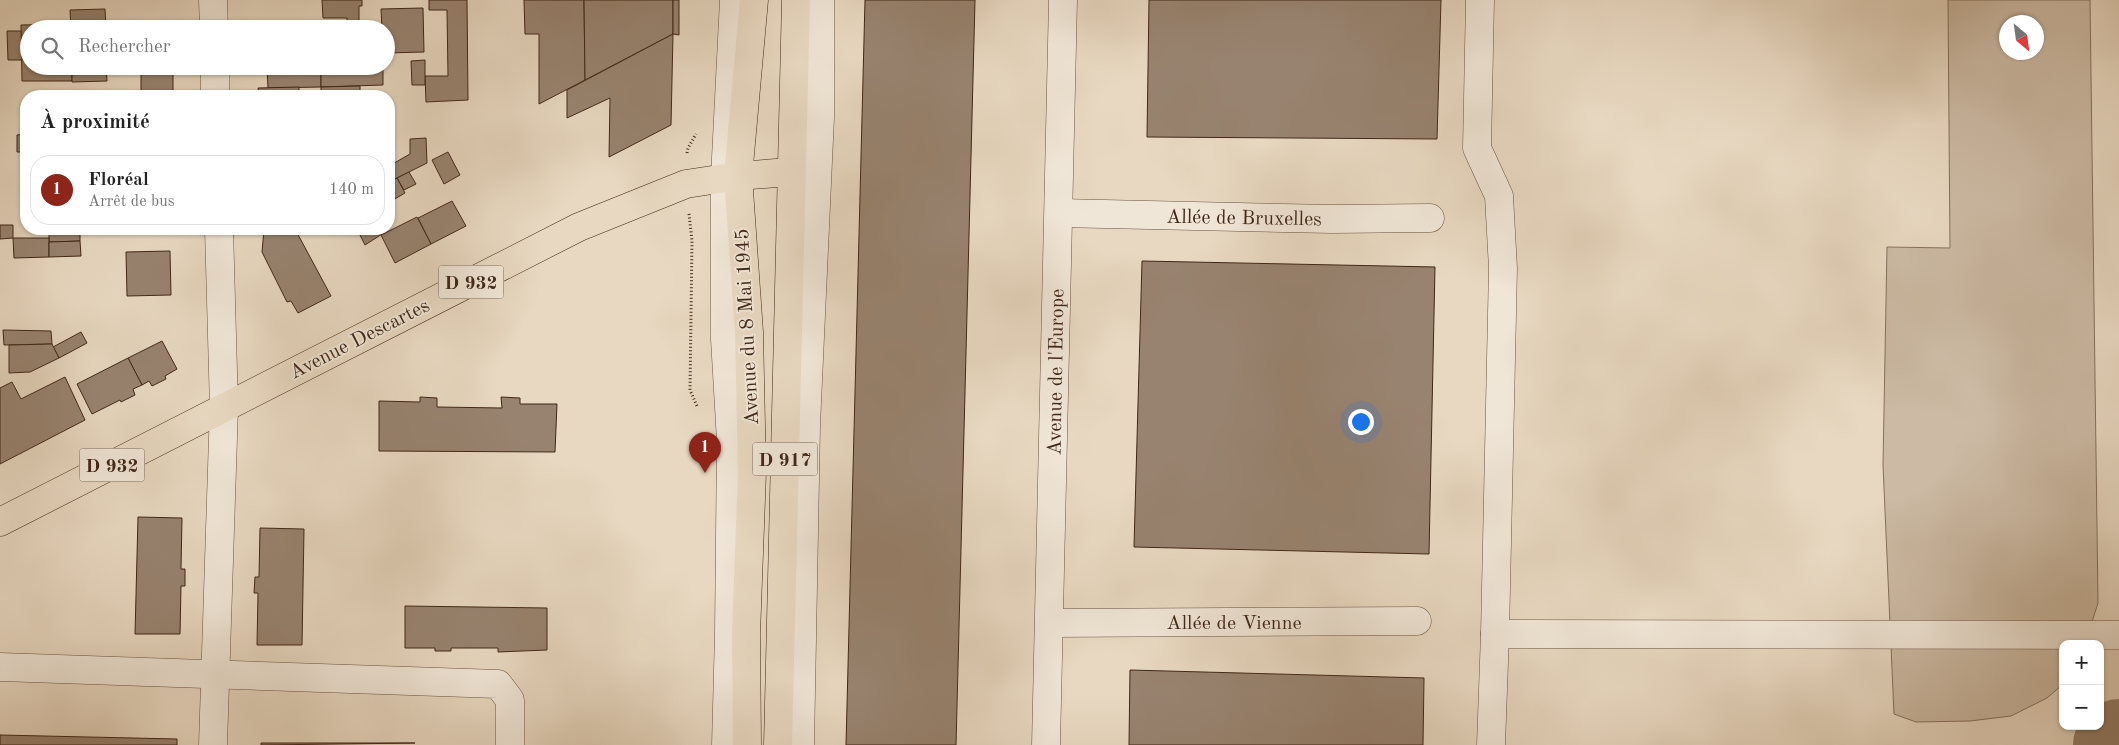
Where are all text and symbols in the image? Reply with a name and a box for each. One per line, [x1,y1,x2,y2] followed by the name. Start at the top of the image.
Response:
[1999,15,2044,60] north arrow
[20,20,395,75] search box
[38,34,66,62] icon: search
[78,38,171,57] text: Rechercher
[40,112,150,133] text: À proximité
[88,171,149,190] text: Floréal
[52,182,62,198] text: 1
[329,182,374,198] text: 140 m
[88,194,175,210] text: Arrêt de bus
[1166,208,1322,230] street label: Allée de Bruxelles
[733,228,763,426] street label: Avenue du 8 Mai 1945
[438,266,504,298] road number: D 932
[1046,289,1068,456] street label: Avenue de l'Europe
[287,296,433,384] street label: Avenue Descartes
[1348,409,1374,435] your location
[689,432,721,473] pin: 1
[752,442,818,476] road number: D 917
[80,448,144,482] road number: D 932
[1166,614,1302,634] street label: Allée de Vienne
[2059,640,2104,730] map controls
[2059,640,2104,685] button: +
[2059,685,2104,730] button: −

